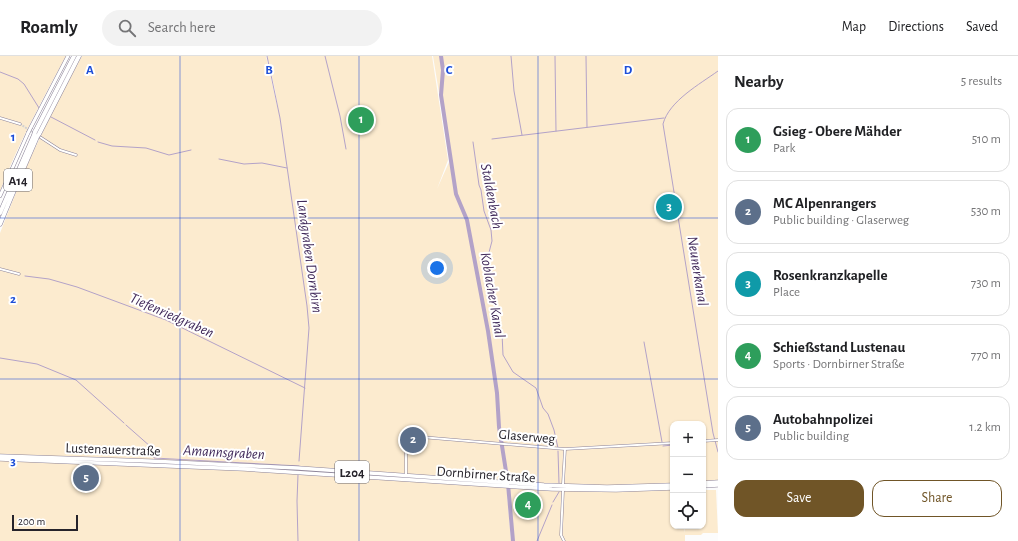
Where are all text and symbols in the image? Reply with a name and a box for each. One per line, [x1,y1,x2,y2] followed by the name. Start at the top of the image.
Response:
[102,10,382,46] search box
[116,17,138,39] icon: search
[20,18,78,37] text: Roamly
[148,20,216,35] text: Search here
[842,20,866,34] text: Map
[888,20,944,34] text: Directions
[966,20,998,34] text: Saved
[86,64,94,77] text: A
[265,64,273,77] text: B
[446,64,453,77] text: C
[624,64,633,77] text: D
[734,73,784,90] text: Nearby
[961,75,1002,88] text: 5 results
[348,105,374,135] pin: 1
[773,124,902,139] text: Gsieg - Obere Mähder
[11,131,15,144] text: 1
[746,133,750,146] text: 1
[972,133,1001,146] text: 510 m
[773,142,795,155] text: Park
[478,162,505,230] water label: Staldenbach
[4,169,32,191] road number: A14
[656,192,682,222] pin: 3
[773,196,876,211] text: MC Alpenrangers
[294,198,325,314] water label: Landgraben Dornbirn
[745,205,751,218] text: 2
[971,205,1001,218] text: 530 m
[773,214,909,227] text: Public building · Glaserweg
[685,235,710,307] water label: Neunerkanal
[478,251,507,339] water label: Koblacher Kanal
[427,258,447,278] your location
[773,268,888,283] text: Rosenkranzkapelle
[745,277,751,290] text: 3
[971,277,1001,290] text: 730 m
[773,286,800,299] text: Place
[127,290,216,341] water label: Tiefenriedgraben
[10,293,16,306] text: 2
[773,340,905,355] text: Schießstand Lustenau
[745,349,751,362] text: 4
[971,349,1001,362] text: 770 m
[773,358,905,371] text: Sports · Dornbirner Straße
[773,412,873,427] text: Autobahnpolizei
[670,421,706,529] map controls
[670,421,706,457] button: +
[745,421,751,434] text: 5
[969,421,1001,434] text: 1.2 km
[400,425,426,455] pin: 2
[498,428,556,446] street label: Glaserweg
[773,430,849,443] text: Public building
[65,441,161,459] street label: Lustenauerstraße
[182,443,265,462] water label: Amannsgraben
[10,455,16,468] text: 3
[670,457,706,493] button: −
[335,461,369,483] road number: L204
[73,463,99,493] pin: 5
[436,465,536,485] street label: Dornbirner Straße
[734,480,864,517] button: Save
[872,480,1002,517] button: Share
[515,490,541,520] pin: 4
[670,493,706,529] button: locate
[12,513,78,532] scale bar
[18,516,45,527] text: 200 m

